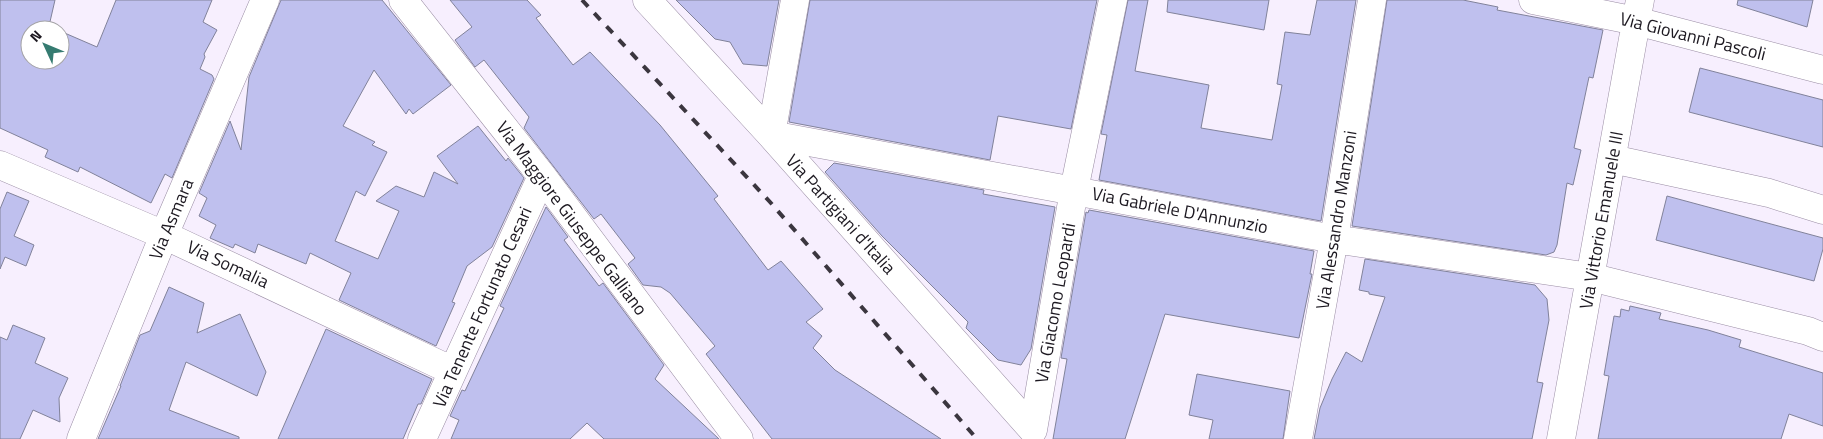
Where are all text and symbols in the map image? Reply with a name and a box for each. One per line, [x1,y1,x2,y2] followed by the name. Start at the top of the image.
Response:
[1617,5,1769,67] street label: Via Giovanni Pascoli
[20,20,70,70] north arrow
[24,25,46,46] text: N
[490,115,654,321] street label: Via Maggiore Giuseppe Galliano
[1309,129,1363,311] street label: Via Alessandro Manzoni
[1572,129,1630,311] street label: Via Vittorio Emanuele III
[780,148,902,280] street label: Via Partigiani d'Italia
[142,174,200,264] street label: Via Asmara
[1090,180,1270,240] street label: Via Gabriele D'Annunzio
[425,202,539,412] street label: Via Tenente Fortunato Cesari
[1028,221,1082,385] street label: Via Giacomo Leopardi
[182,233,274,295] street label: Via Somalia

